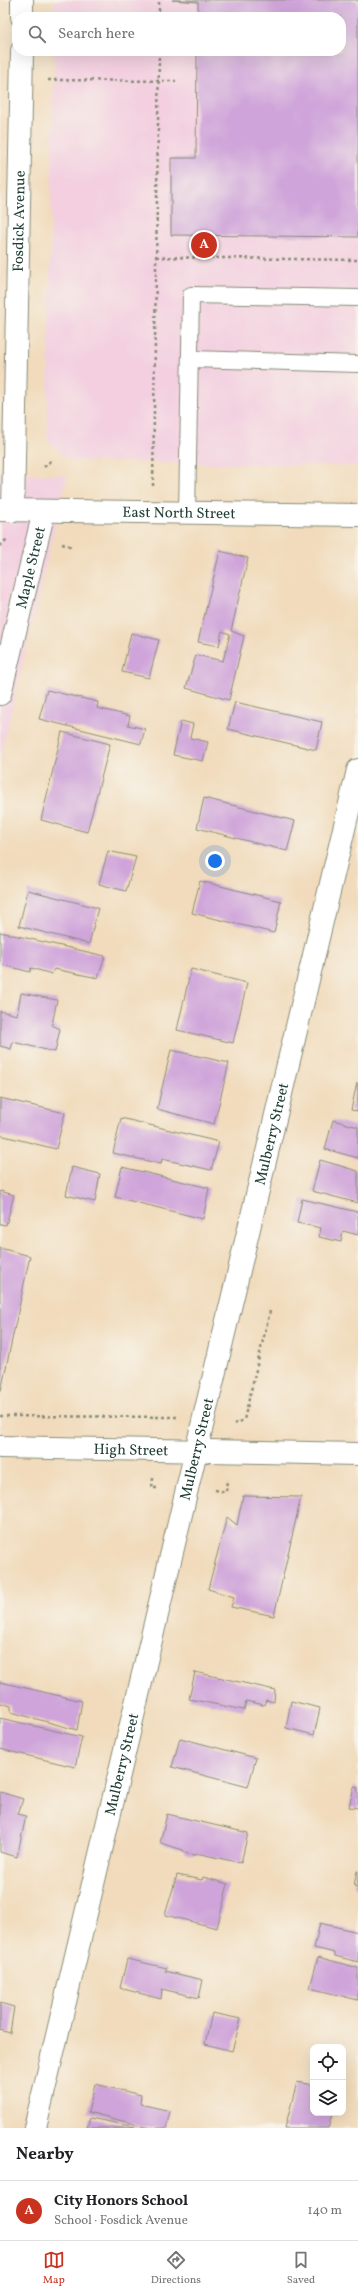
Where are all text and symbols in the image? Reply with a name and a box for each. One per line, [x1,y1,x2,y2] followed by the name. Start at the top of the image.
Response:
[12,12,346,56] search box
[26,23,48,45] icon: search
[58,24,135,45] text: Search here
[9,170,32,272] street label: Fosdick Avenue
[191,230,217,260] pin: A
[122,503,236,525] street label: East North Street
[12,525,52,611] street label: Maple Street
[205,851,225,871] your location
[251,1081,295,1187] street label: Mulberry Street
[176,1396,220,1503] street label: Mulberry Street
[93,1440,169,1462] street label: High Street
[101,1711,145,1818] street label: Mulberry Street
[310,2044,346,2116] map controls
[310,2044,346,2080] button: locate
[310,2080,346,2116] button: layers
[16,2143,74,2166] text: Nearby
[54,2191,188,2212] text: City Honors School
[24,2202,34,2220] text: A
[308,2202,342,2220] text: 140 m
[54,2212,188,2230] text: School · Fosdick Avenue
[43,2249,65,2288] tab: Map
[151,2249,201,2288] tab: Directions
[287,2249,315,2288] tab: Saved

